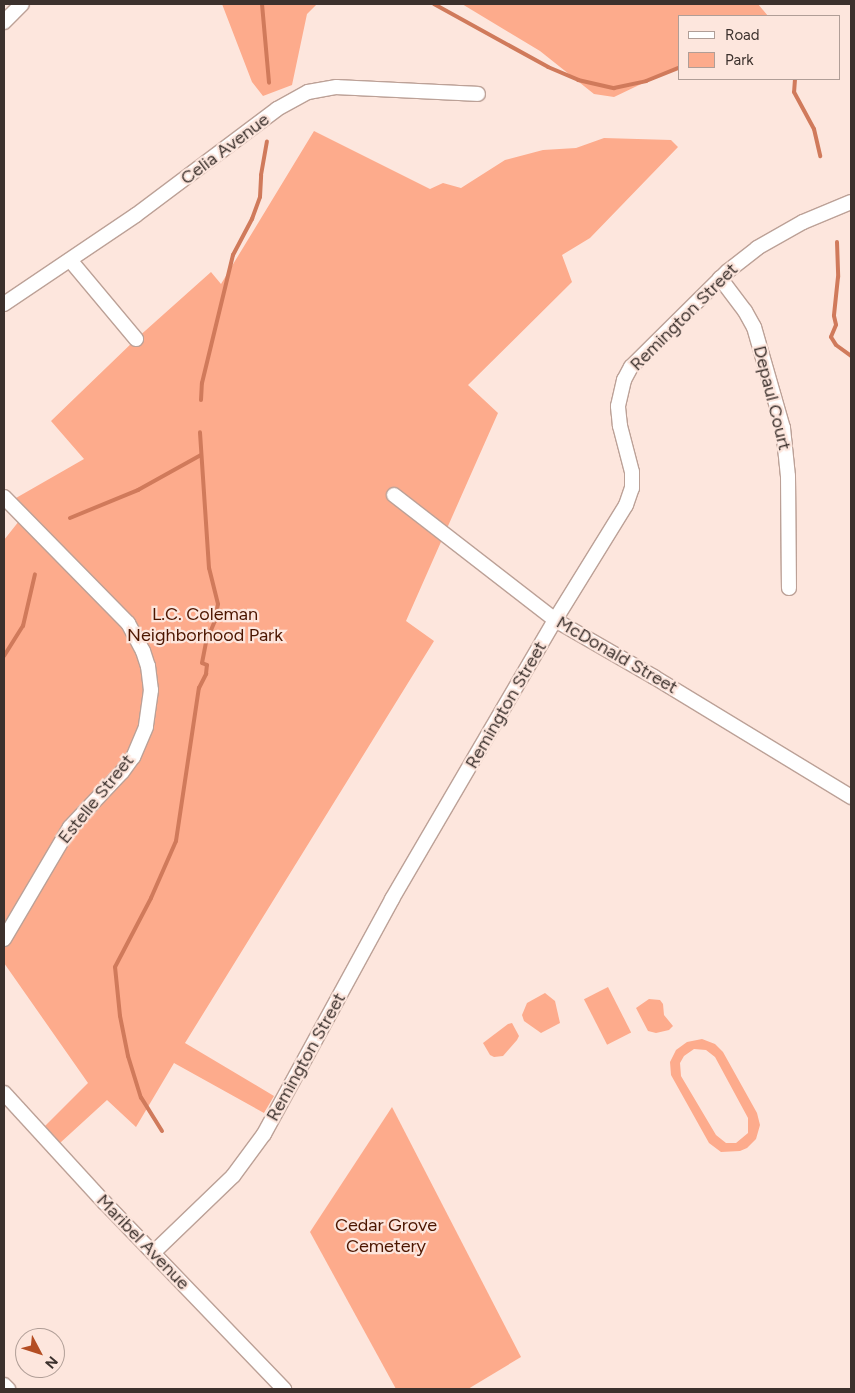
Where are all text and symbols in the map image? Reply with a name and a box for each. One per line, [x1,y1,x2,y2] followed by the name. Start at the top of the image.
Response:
[678,15,840,80] legend
[725,26,760,44] text: Road
[725,51,754,69] text: Park
[176,109,274,189] street label: Celia Avenue
[626,259,742,375] street label: Remington Street
[749,344,795,452] street label: Depaul Court
[127,604,283,646] park label: L.C. Coleman Neighborhood Park
[553,612,681,698] street label: McDonald Street
[461,638,551,772] street label: Remington Street
[54,750,138,848] street label: Estelle Street
[262,989,350,1125] street label: Remington Street
[92,1190,194,1294] street label: Maribel Avenue
[335,1215,437,1258] park label: Cedar Grove Cemetery
[15,1328,65,1378] north arrow
[41,1353,61,1372] text: N

